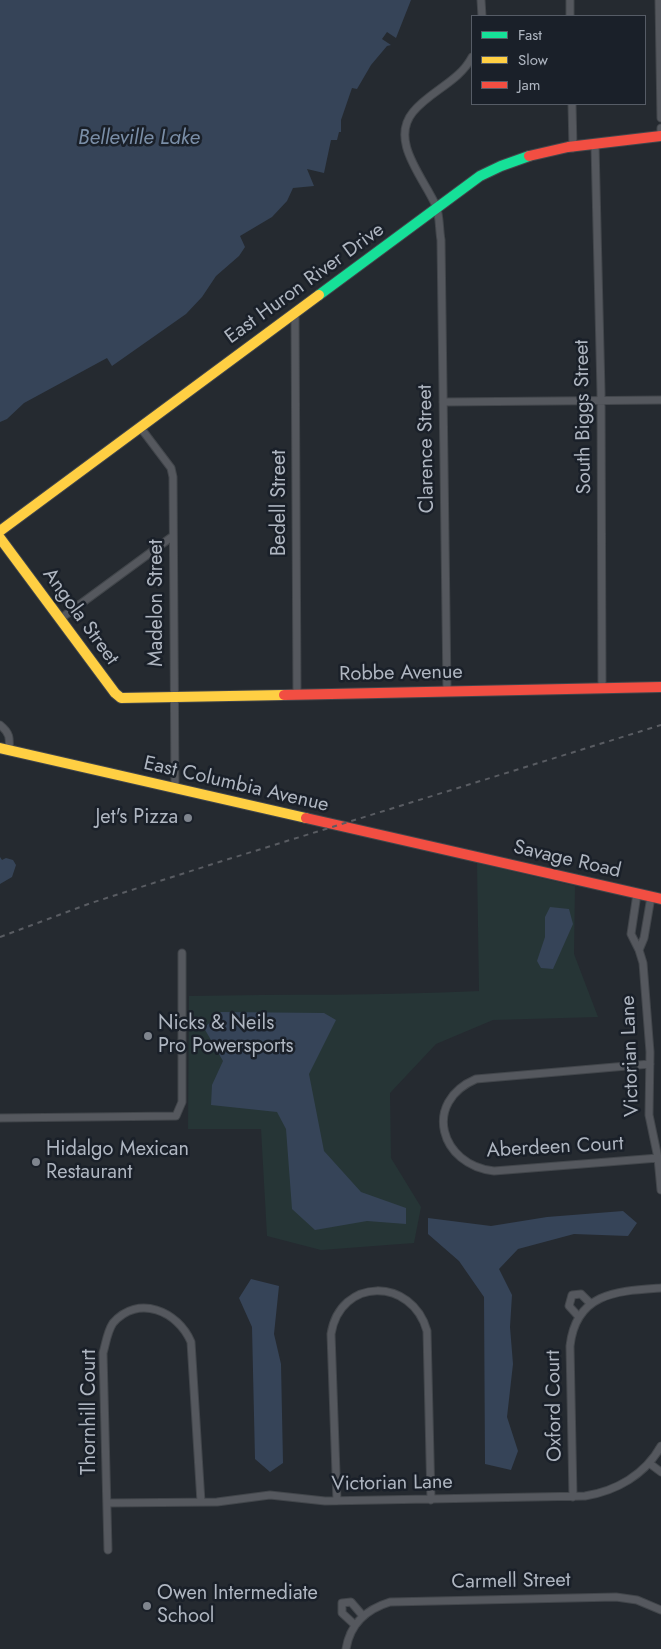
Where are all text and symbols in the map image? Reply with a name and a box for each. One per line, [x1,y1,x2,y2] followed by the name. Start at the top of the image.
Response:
[471,15,646,105] legend
[518,24,542,46] text: Fast
[518,49,548,71] text: Slow
[518,74,541,96] text: Jam
[78,126,200,152] water label: Belleville Lake
[221,218,389,350] street label: East Huron River Drive
[571,339,597,495] street label: South Biggs Street
[414,384,440,514] street label: Clarence Street
[268,450,292,556] street label: Bedell Street
[145,539,169,667] street label: Madelon Street
[37,564,123,670] street label: Angola Street
[339,661,463,687] street label: Robbe Avenue
[141,752,331,818] street label: East Columbia Avenue
[96,806,178,830] place label: Jet's Pizza
[182,812,194,824] marker: Jet's Pizza
[511,836,623,884] street label: Savage Road
[617,995,645,1117] street label: Victorian Lane
[158,1012,294,1059] place label: Nicks & Neils Pro Powersports
[142,1030,154,1042] marker: Nicks & Neils Pro Powersports
[486,1132,624,1164] street label: Aberdeen Court
[46,1138,189,1185] place label: Hidalgo Mexican Restaurant
[30,1156,42,1168] marker: Hidalgo Mexican Restaurant
[78,1349,102,1475] street label: Thornhill Court
[542,1350,568,1462] street label: Oxford Court
[331,1471,453,1497] street label: Victorian Lane
[451,1569,571,1595] street label: Carmell Street
[157,1582,318,1629] place label: Owen Intermediate School
[141,1600,153,1612] marker: Owen Intermediate School

